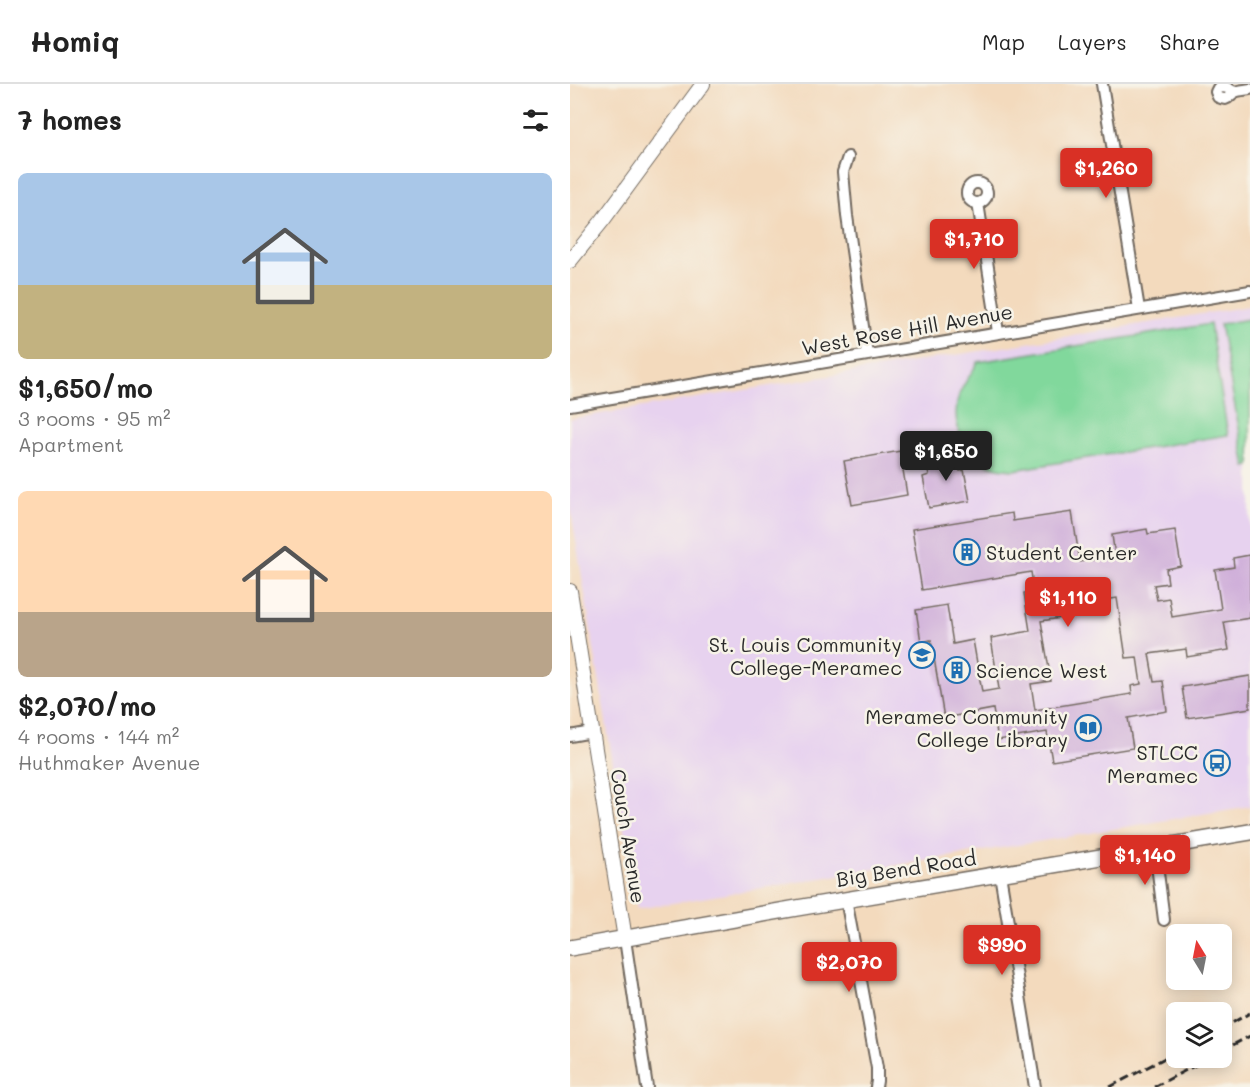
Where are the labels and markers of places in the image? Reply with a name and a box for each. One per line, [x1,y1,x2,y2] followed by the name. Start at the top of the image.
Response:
[1057,148,1155,199] pin: $1,260
[925,219,1023,270] pin: $1,710
[897,431,995,482] pin: $1,650
[952,537,982,567] building icon: Student Center
[986,539,1137,565] place label: Student Center
[1019,577,1117,628] pin: $1,110
[709,631,902,680] place label: St. Louis Community College-Meramec
[907,640,937,670] school or university icon: St. Louis Community College-Meramec
[942,655,972,685] building icon: Science West
[976,657,1108,683] place label: Science West
[865,703,1068,752] place label: Meramec Community College Library
[1073,713,1103,743] library icon: Meramec Community College Library
[1107,739,1198,788] place label: STLCC Meramec
[1202,748,1232,778] bus stop icon: STLCC Meramec
[1096,835,1194,886] pin: $1,140
[966,925,1038,976] pin: $990
[800,942,898,993] pin: $2,070

